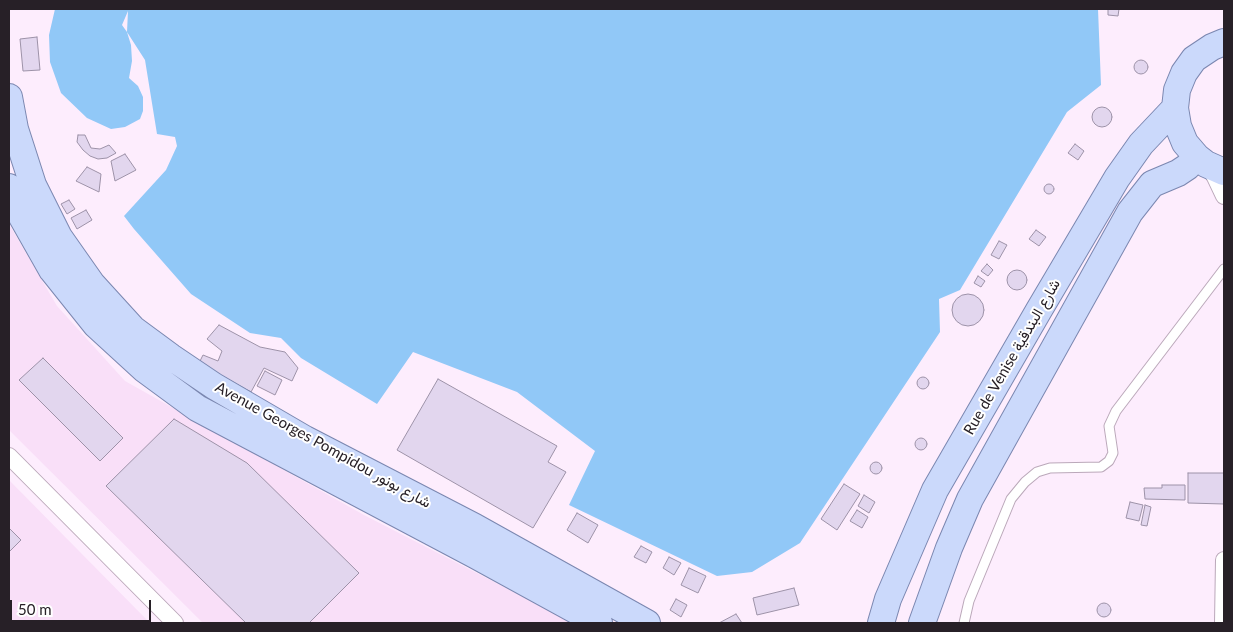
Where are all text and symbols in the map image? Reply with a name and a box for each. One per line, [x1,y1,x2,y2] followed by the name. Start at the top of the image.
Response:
[960,276,1064,438] street label: Rue de Venise شارع البندقية
[212,378,434,512] street label: Avenue Georges Pompidou شارع بونور
[12,590,154,622] scale bar
[18,600,52,618] text: 50 m

